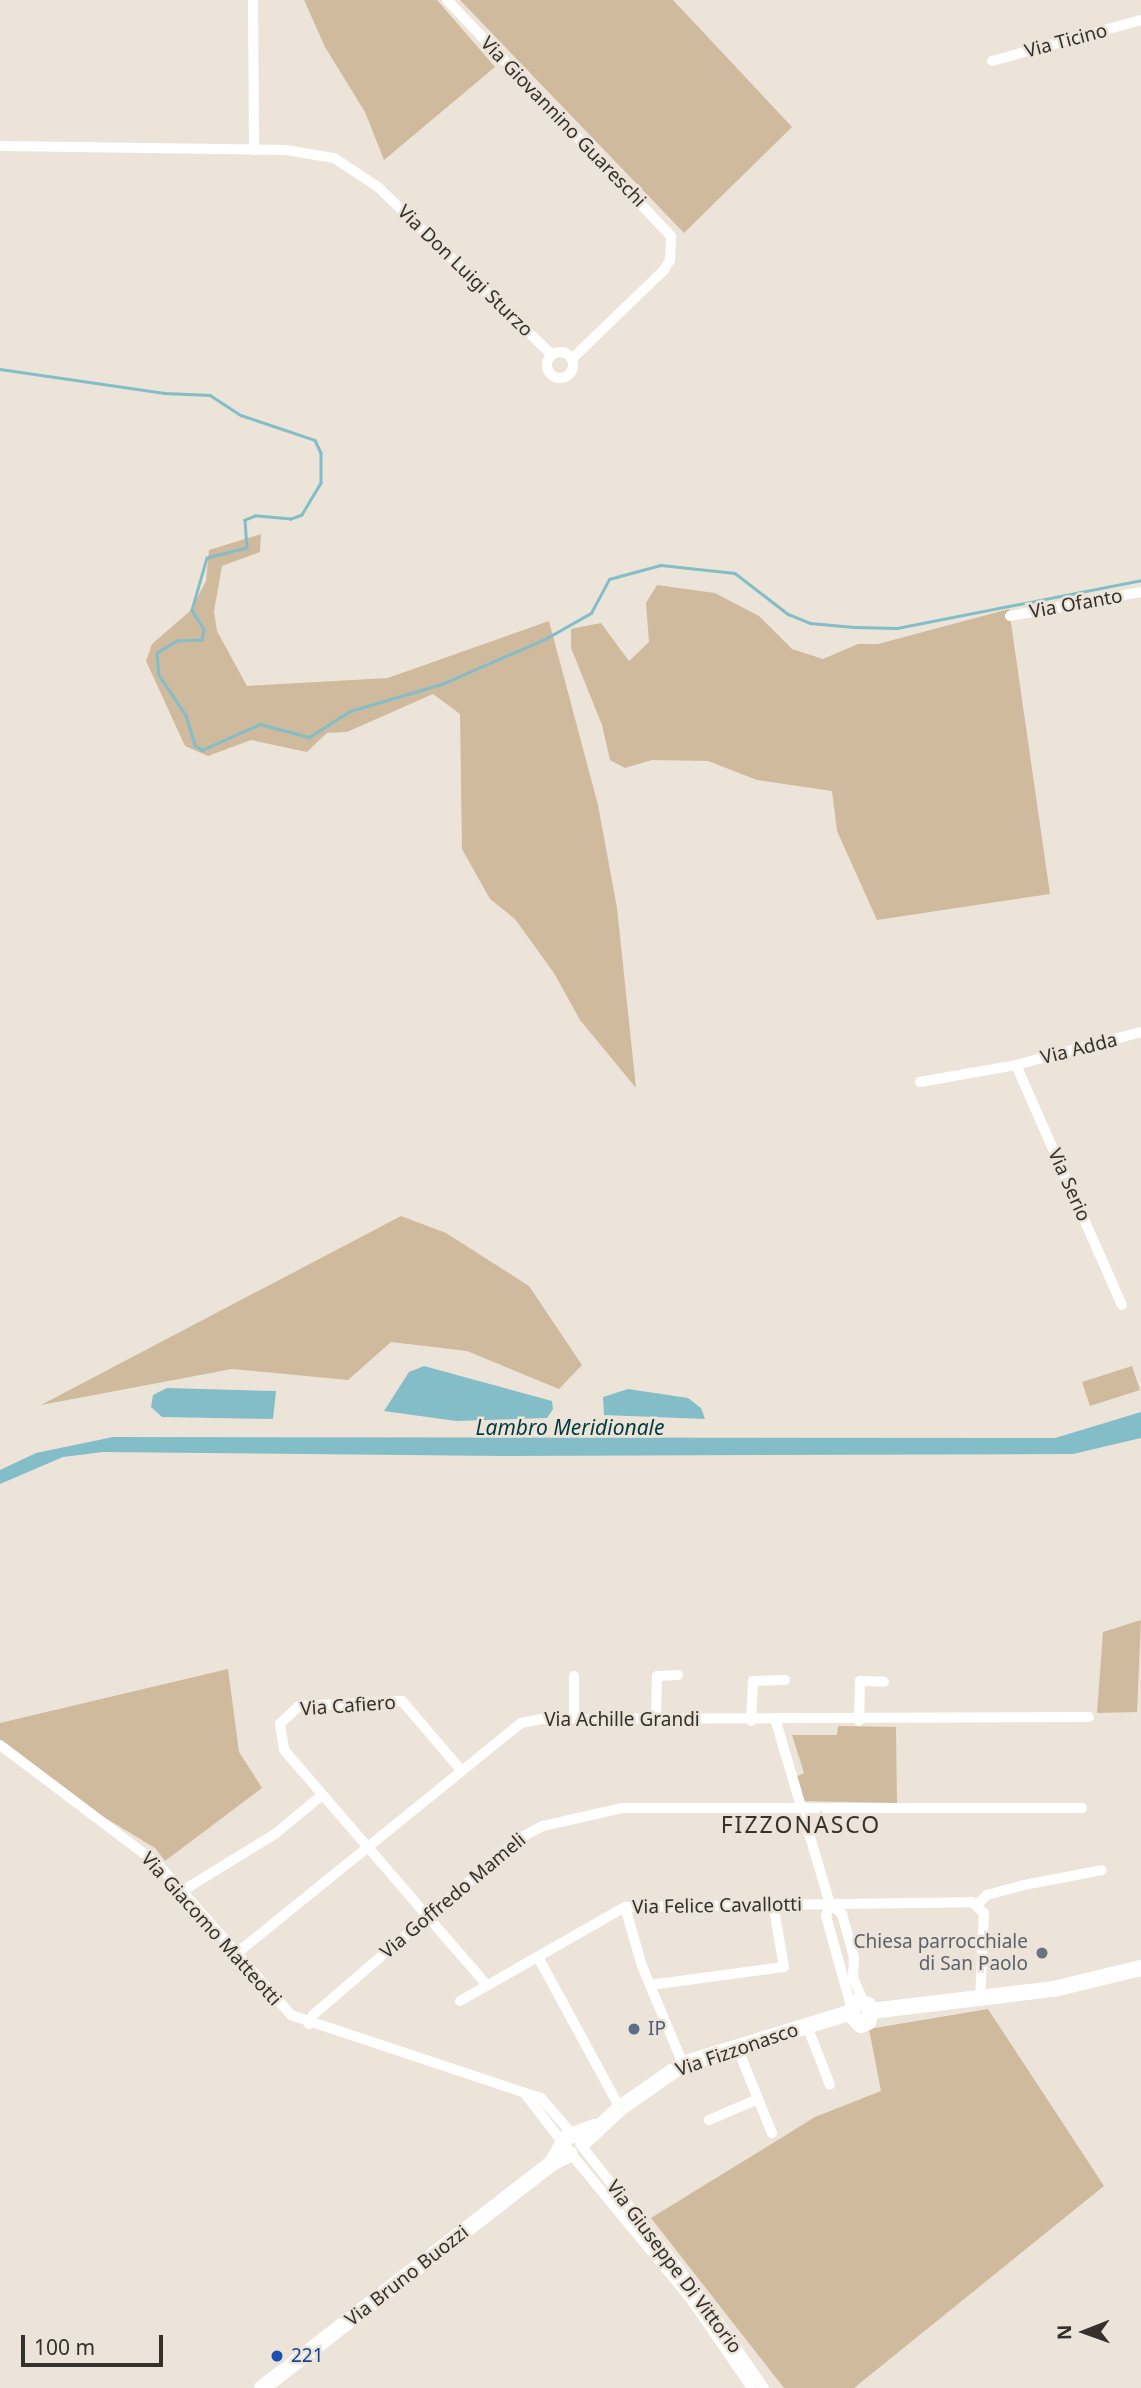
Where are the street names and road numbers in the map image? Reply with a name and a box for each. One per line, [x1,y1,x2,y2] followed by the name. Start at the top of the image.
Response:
[1022,19,1110,63] street label: Via Ticino
[476,32,650,212] street label: Via Giovannino Guareschi
[393,200,537,342] street label: Via Don Luigi Sturzo
[1028,585,1124,623] street label: Via Ofanto
[1038,1028,1120,1070] street label: Via Adda
[1043,1145,1095,1225] street label: Via Serio
[299,1691,397,1721] street label: Via Cafiero
[544,1709,700,1731] street label: Via Achille Grandi
[376,1829,530,1963] street label: Via Goffredo Mameli
[136,1848,286,2010] street label: Via Giacomo Matteotti
[632,1893,802,1919] street label: Via Felice Cavallotti
[673,2018,801,2082] street label: Via Fizzonasco
[601,2176,747,2358] street label: Via Giuseppe Di Vittorio
[341,2221,473,2331] street label: Via Bruno Buozzi

